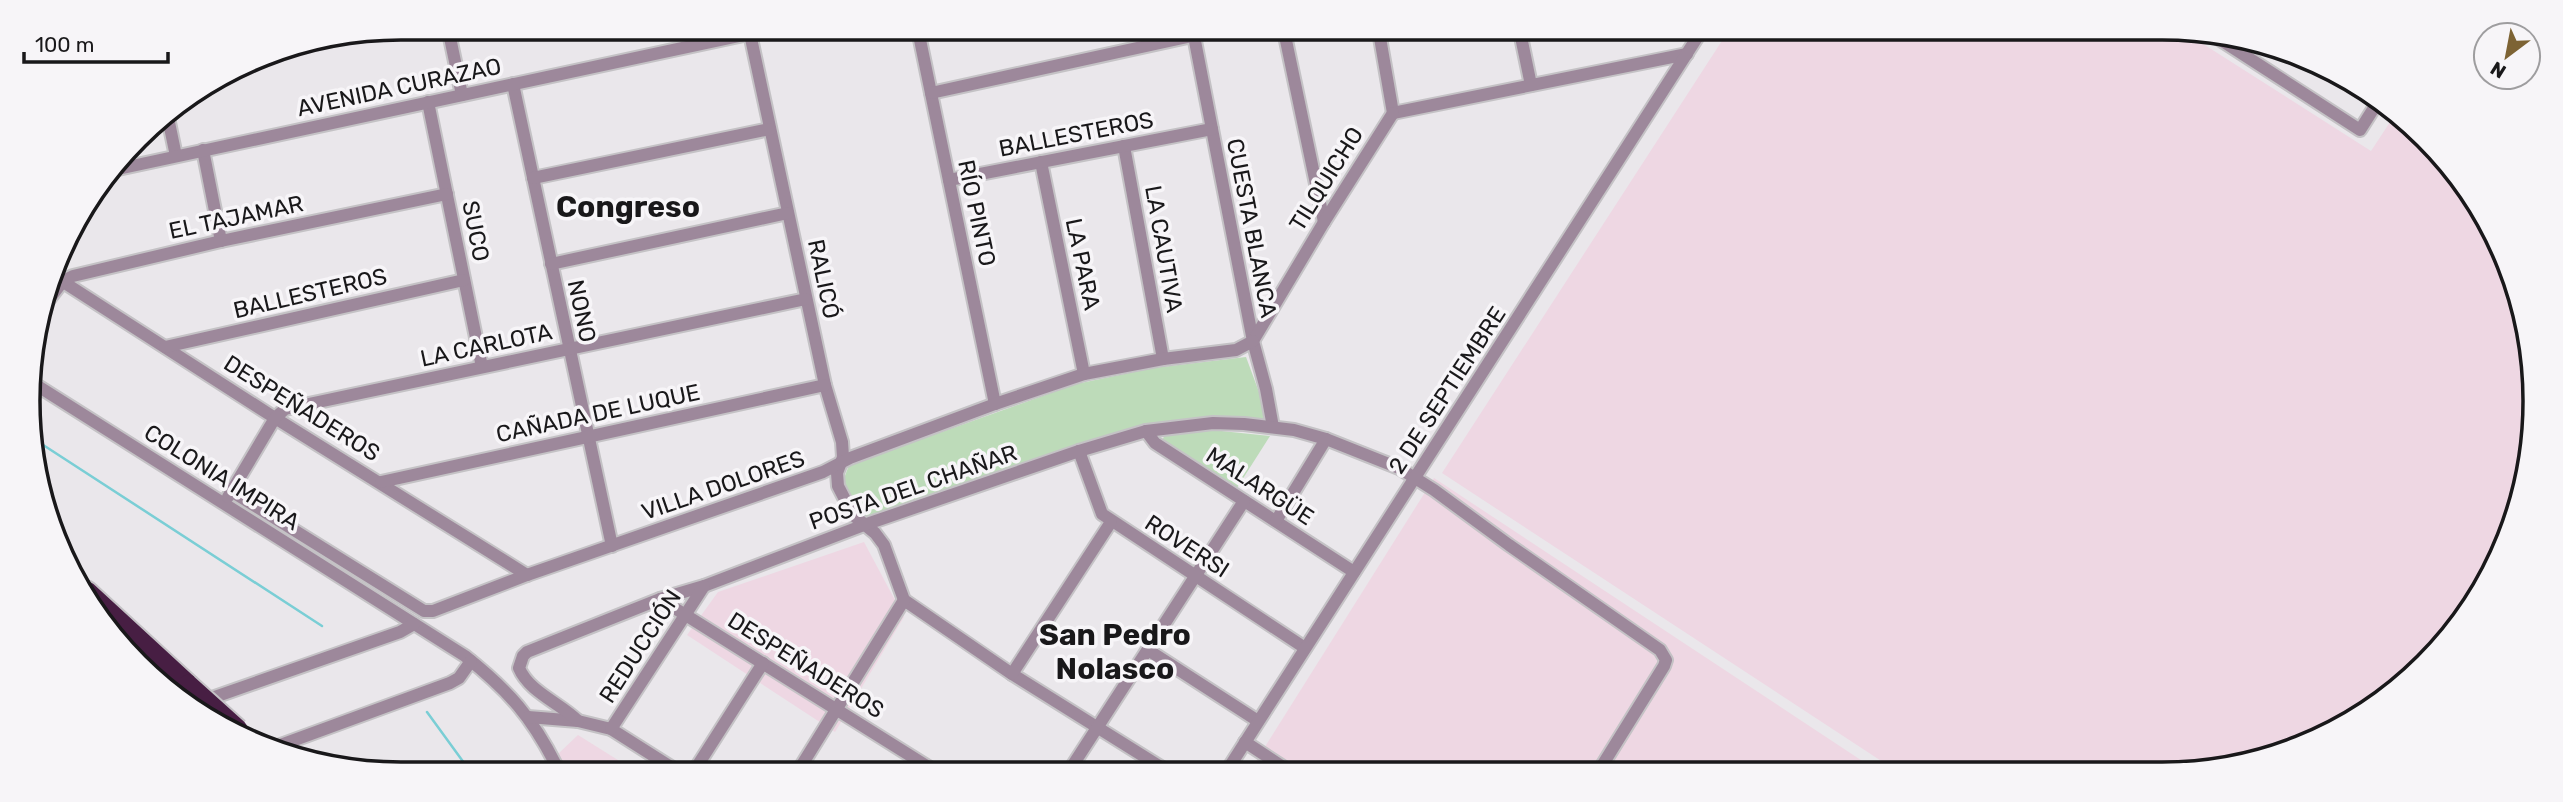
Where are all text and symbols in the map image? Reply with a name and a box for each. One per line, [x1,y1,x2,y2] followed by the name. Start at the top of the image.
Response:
[24,21,168,65] scale bar
[2472,21,2542,91] north arrow
[35,32,94,57] text: 100 m
[294,52,504,122] street label: AVENIDA CURAZAO
[2486,57,2510,83] text: N
[996,105,1156,163] street label: BALLESTEROS
[1283,122,1369,236] street label: TILQUICHO
[1221,136,1283,320] street label: CUESTA BLANCA
[952,157,1002,269] street label: RÍO PINTO
[1139,183,1189,315] street label: LA CAUTIVA
[166,189,306,245] street label: EL TAJAMAR
[556,189,700,225] district label: Congreso
[456,198,496,264] street label: SUCO
[1060,216,1106,312] street label: LA PARA
[802,237,846,321] street label: RALICÓ
[230,262,390,324] street label: BALLESTEROS
[562,277,602,345] street label: NONO
[1383,301,1511,479] street label: 2 DE SEPTIEMBRE
[418,317,554,373] street label: LA CARLOTA
[219,349,385,467] street label: DESPEÑADEROS
[494,378,702,448] street label: CAÑADA DE LUQUE
[139,418,305,536] street label: COLONIA IMPIRA
[805,438,1021,536] street label: POSTA DEL CHAÑAR
[1201,441,1319,531] street label: MALARGÜE
[638,444,808,526] street label: VILLA DOLORES
[1140,508,1234,584] street label: ROVERSI
[593,584,687,708] street label: REDUCCIÓN
[723,606,889,724] street label: DESPEÑADEROS
[1039,617,1191,687] district label: San Pedro Nolasco

